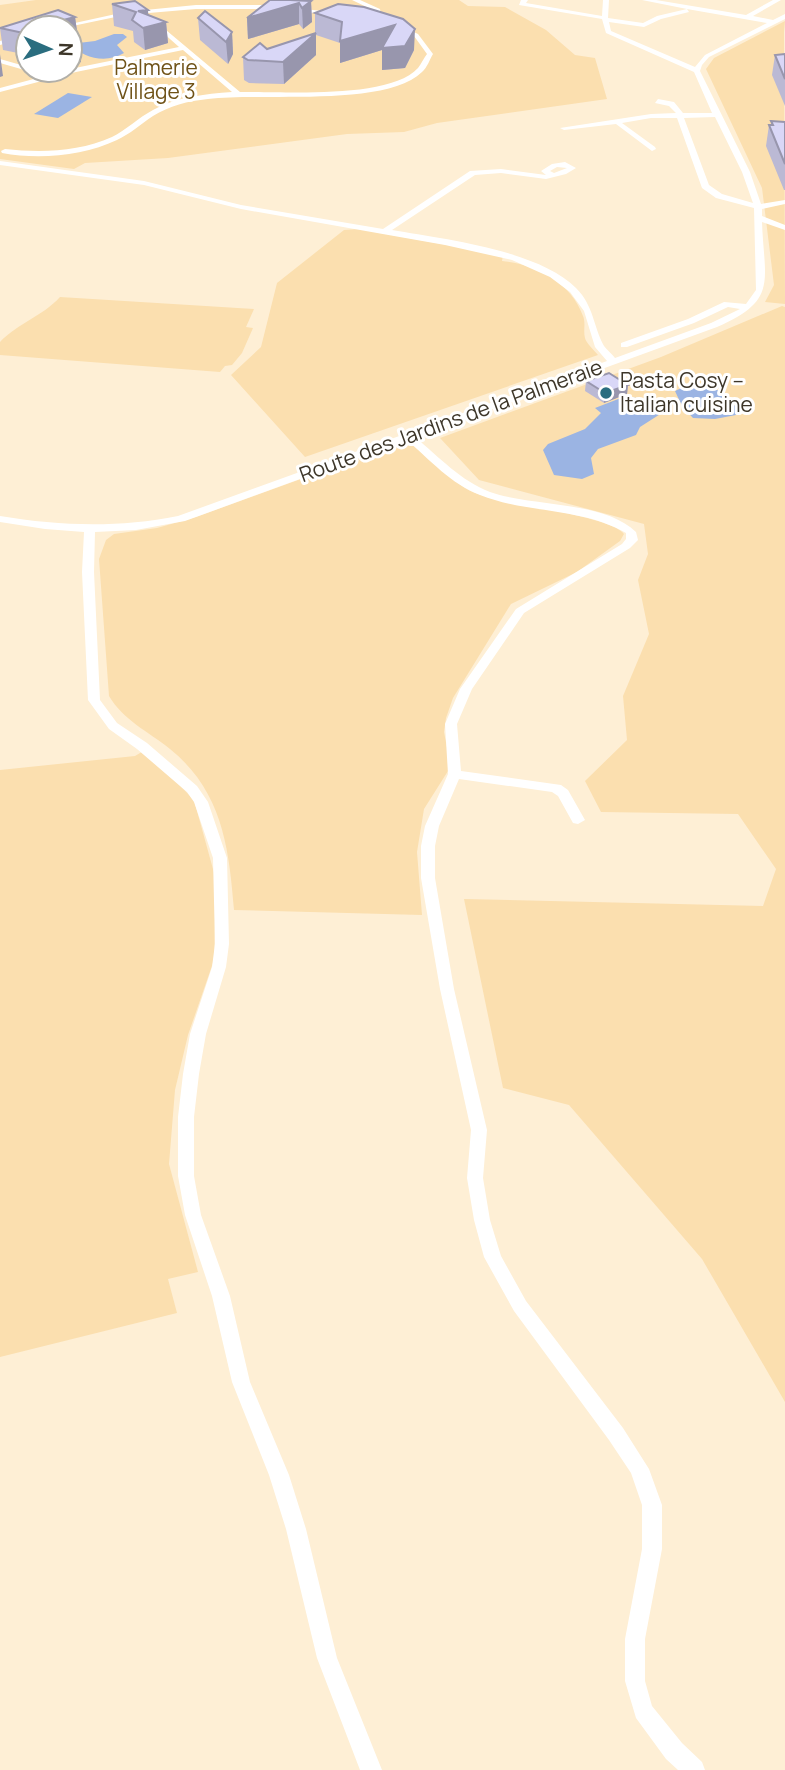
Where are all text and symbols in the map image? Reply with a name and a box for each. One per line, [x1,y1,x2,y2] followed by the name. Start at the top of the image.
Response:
[14,14,84,84] north arrow
[53,42,79,57] text: N
[114,53,198,105] park label: Palmerie Village 3
[295,352,606,488] street label: Route des Jardins de la Palmeraie
[620,366,753,418] place label: Pasta Cosy – Italian cuisine
[598,385,614,401] marker: Pasta Cosy – Italian cuisine

